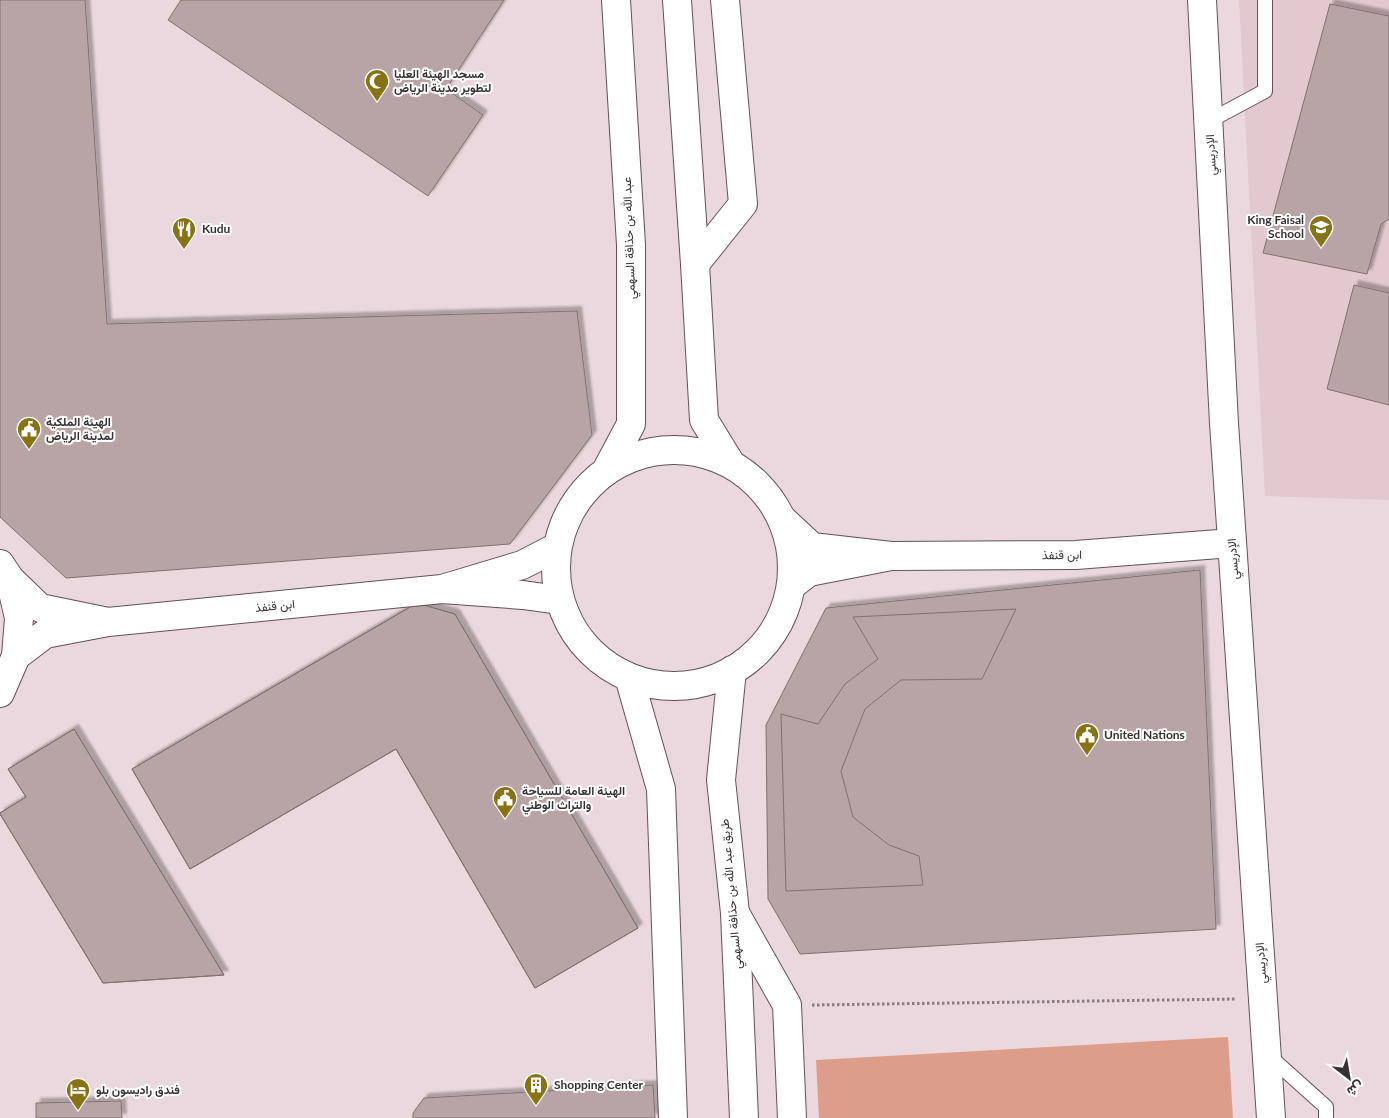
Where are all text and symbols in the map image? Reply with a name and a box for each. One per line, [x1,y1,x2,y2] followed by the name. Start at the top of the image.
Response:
[394,66,491,96] place label: مسجد الهيئة العليا لتطوير مدينة الرياض
[364,68,390,102] mosque icon: مسجد الهيئة العليا لتطوير مدينة الرياض
[1202,134,1222,176] street label: الإدريسي
[619,176,641,299] street label: عبد الله بن حذافة السهمي
[1247,212,1304,241] place label: King Faisal School
[1308,214,1334,248] school or university icon: King Faisal School
[171,216,197,250] restaurant icon: Kudu
[202,221,230,236] place label: Kudu
[46,414,114,444] place label: الهيئة الملكية لمدينة الرياض
[16,416,42,450] public building icon: الهيئة الملكية لمدينة الرياض
[1224,538,1244,580] street label: الإدريسي
[1042,547,1082,563] street label: ابن قنفذ
[254,596,296,616] street label: ابن قنفذ
[1074,722,1100,756] public building icon: United Nations
[1104,727,1185,742] place label: United Nations
[522,783,625,815] place label: الهيئة العامة للسياحة والتراث الوطني
[492,785,518,819] public building icon: الهيئة العامة للسياحة والتراث الوطني
[716,818,748,970] street label: طريق عبد الله بن حذافة السهمي
[1252,942,1272,984] street label: الإدريسي
[1324,1053,1374,1103] north arrow
[523,1072,549,1106] building icon: Shopping Center
[65,1077,91,1111] hotel icon: فندق راديسون بلو
[554,1077,644,1092] place label: Shopping Center
[1344,1077,1368,1101] text: ش
[96,1082,180,1098] place label: فندق راديسون بلو

